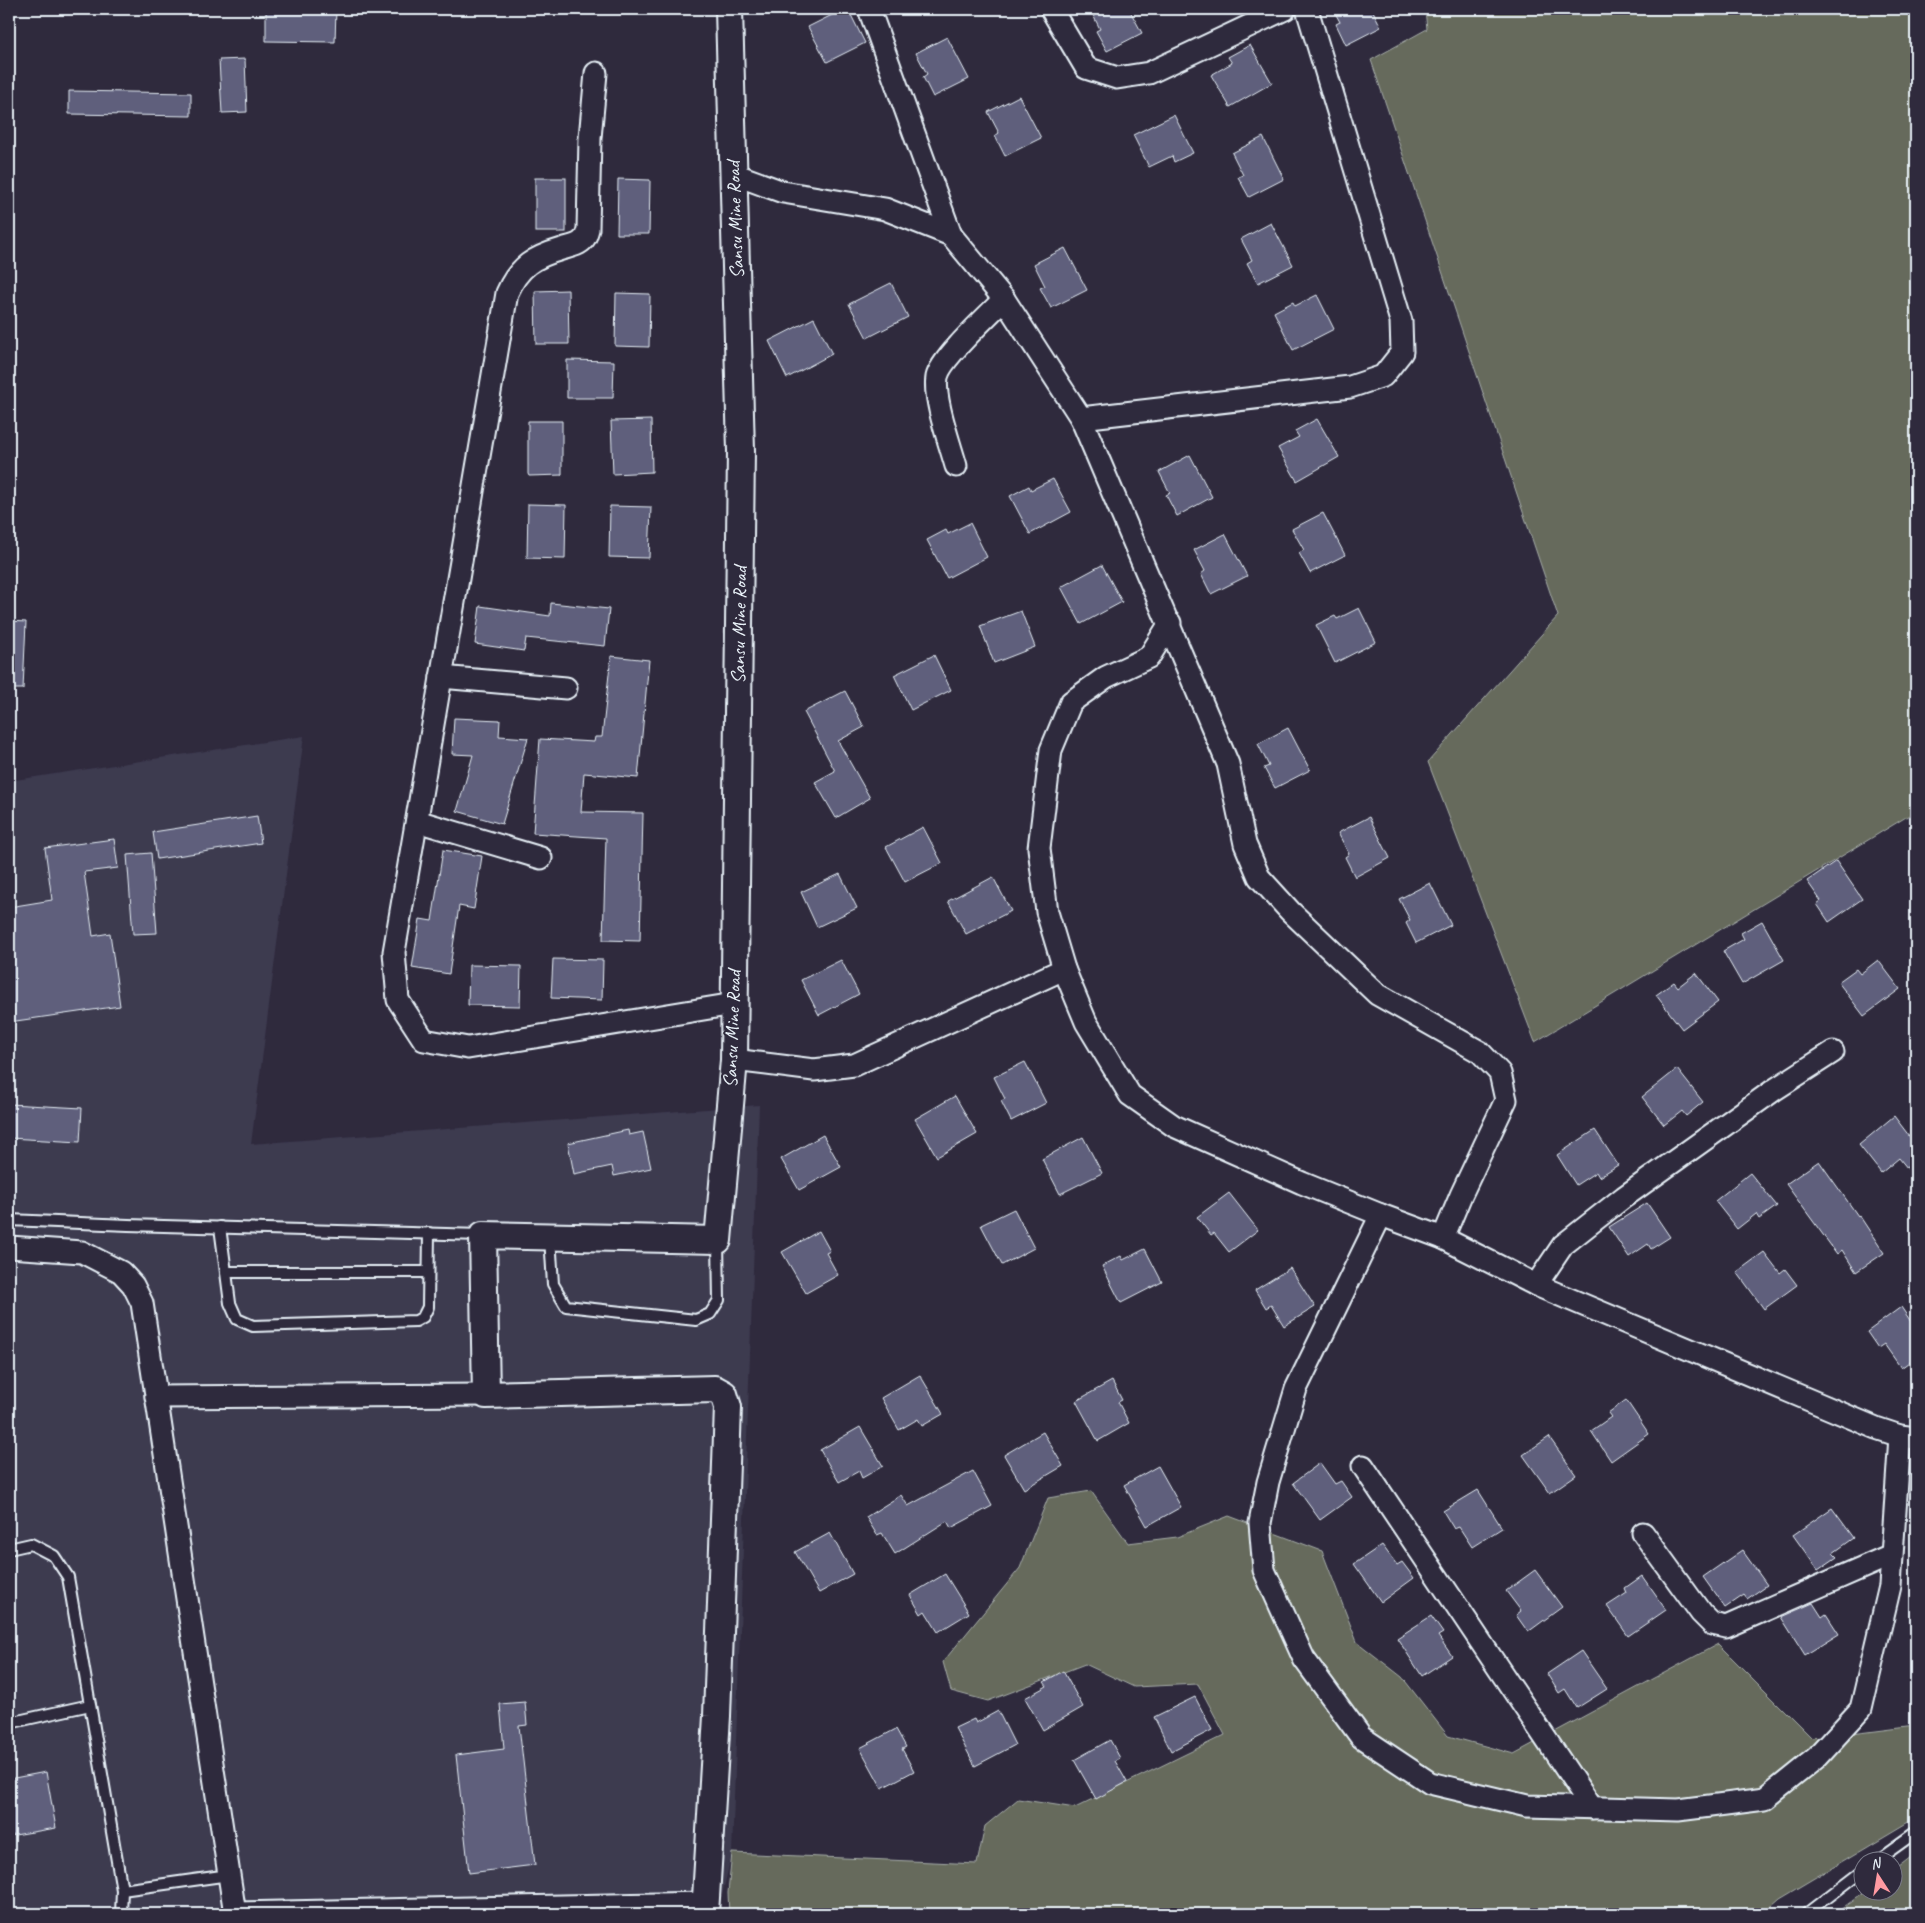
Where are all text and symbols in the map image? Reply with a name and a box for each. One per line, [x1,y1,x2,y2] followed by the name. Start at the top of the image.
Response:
[720,158,750,279] street label: Sansu Mine Road
[725,563,753,684] street label: Sansu Mine Road
[717,967,747,1088] street label: Sansu Mine Road
[1852,1850,1902,1900] north arrow
[1869,1854,1884,1873] text: N

